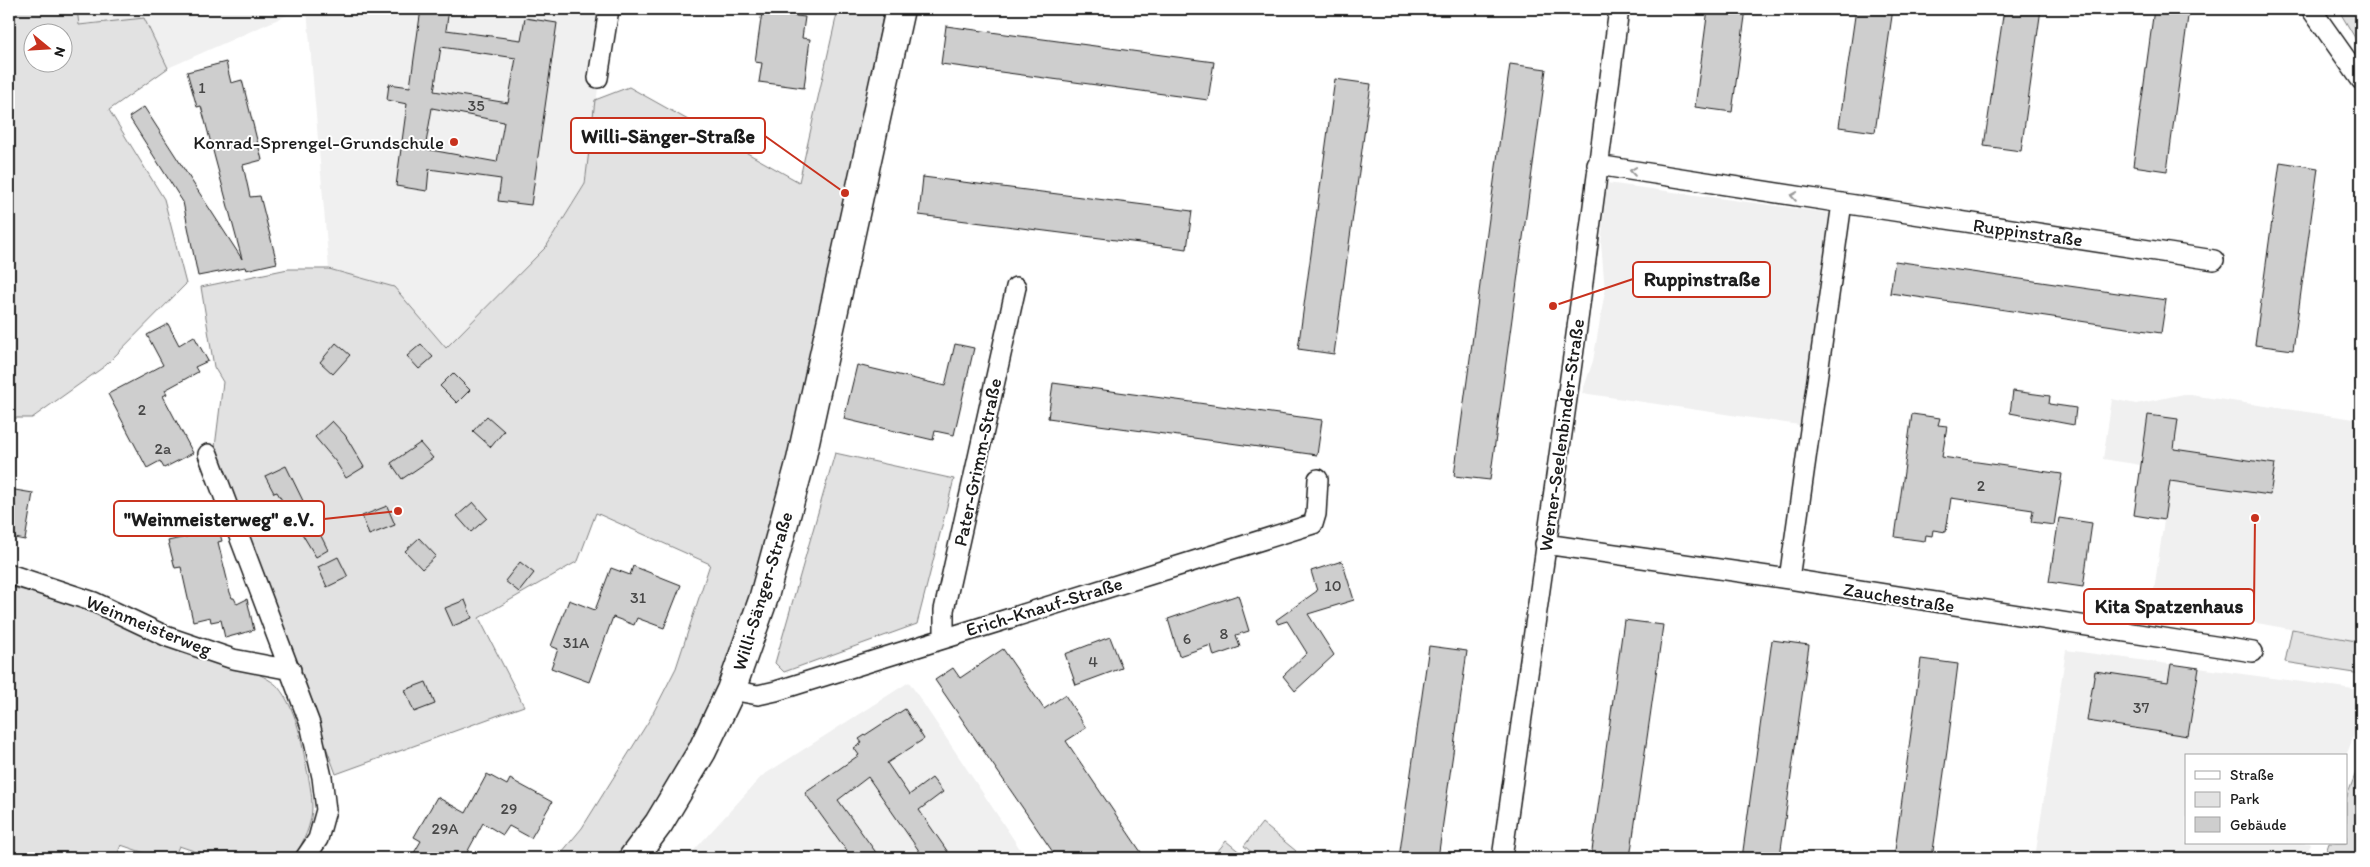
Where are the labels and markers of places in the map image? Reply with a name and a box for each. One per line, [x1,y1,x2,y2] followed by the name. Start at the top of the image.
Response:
[571,118,765,153] callout: Willi-Sänger-Straße
[193,131,444,154] place label: Konrad-Sprengel-Grundschule
[448,136,460,148] marker: Konrad-Sprengel-Grundschule
[1633,262,1770,297] callout: Ruppinstraße
[114,501,324,536] callout: "Weinmeisterweg" e.V.
[2084,589,2254,624] callout: Kita Spatzenhaus

